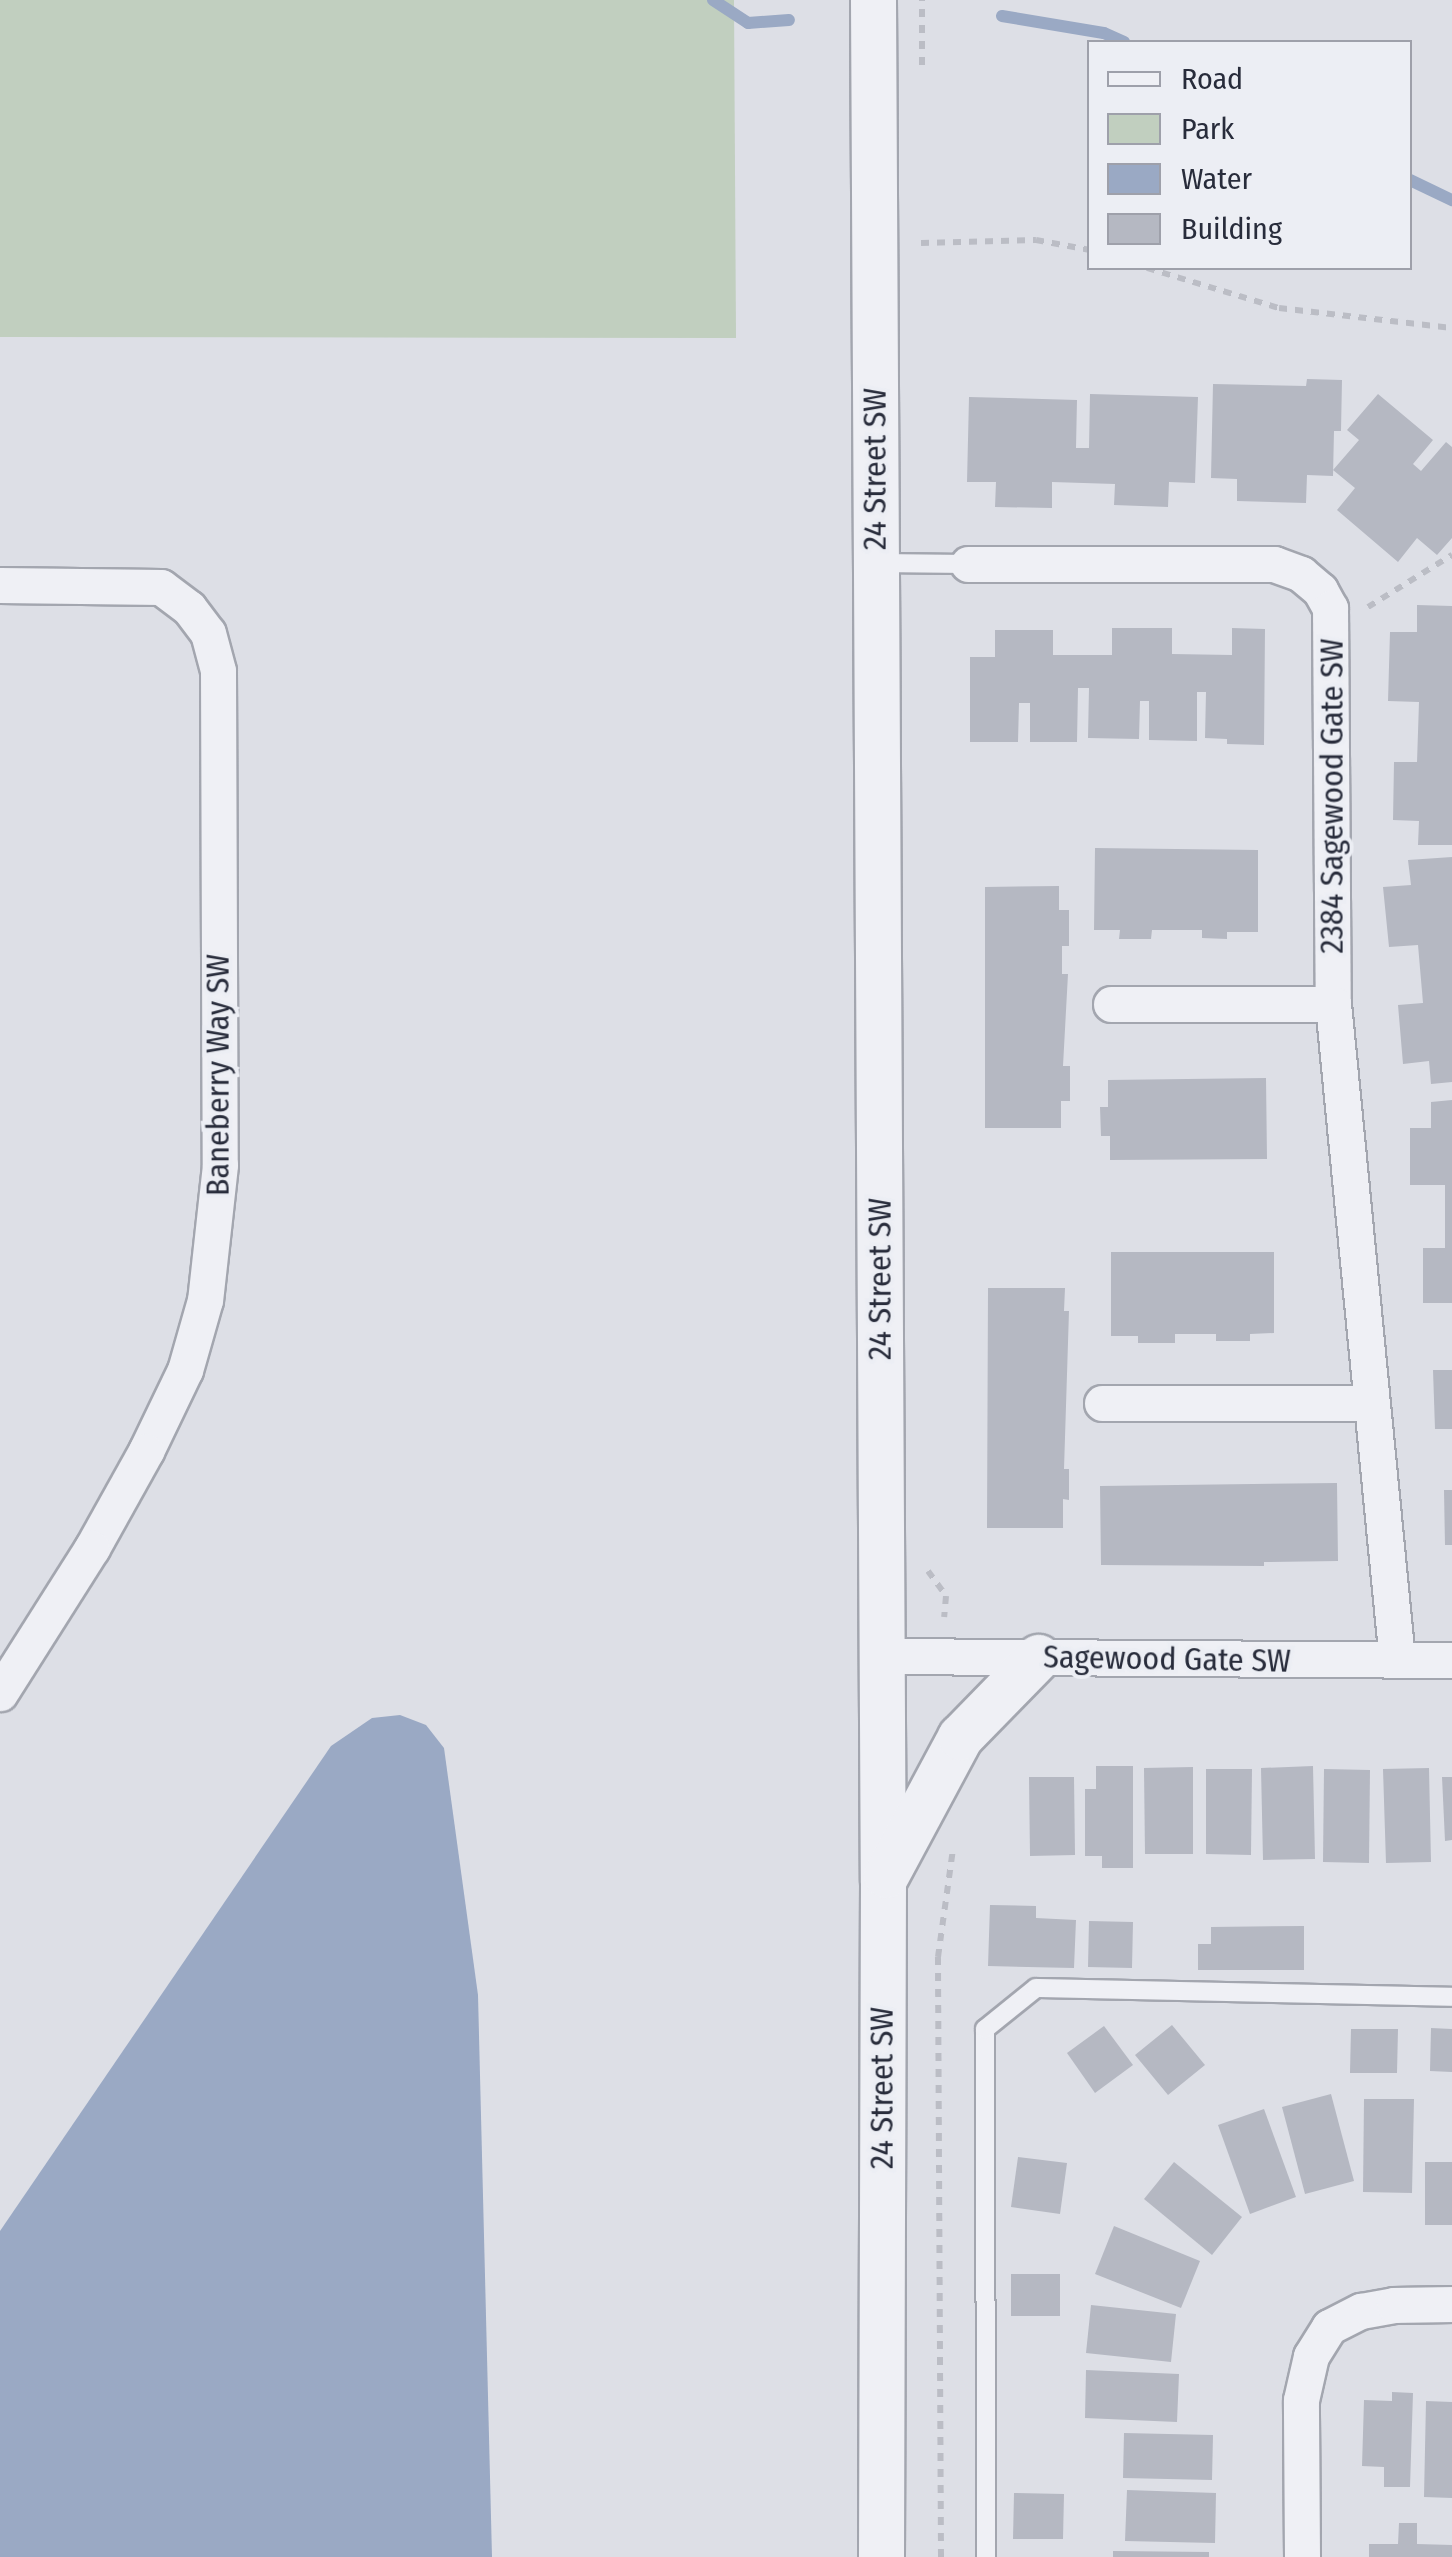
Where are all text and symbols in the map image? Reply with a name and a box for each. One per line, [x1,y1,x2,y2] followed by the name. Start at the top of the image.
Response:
[1087,40,1412,270] legend
[1181,61,1243,97] text: Road
[1181,111,1234,147] text: Park
[1181,161,1252,197] text: Water
[1181,211,1282,247] text: Building
[856,388,894,550] street label: 24 Street SW
[1313,638,1351,954] street label: 2384 Sagewood Gate SW
[199,954,237,1196] street label: Baneberry Way SW
[861,1198,899,1360] street label: 24 Street SW
[1043,1638,1291,1680] street label: Sagewood Gate SW
[863,2007,901,2169] street label: 24 Street SW

